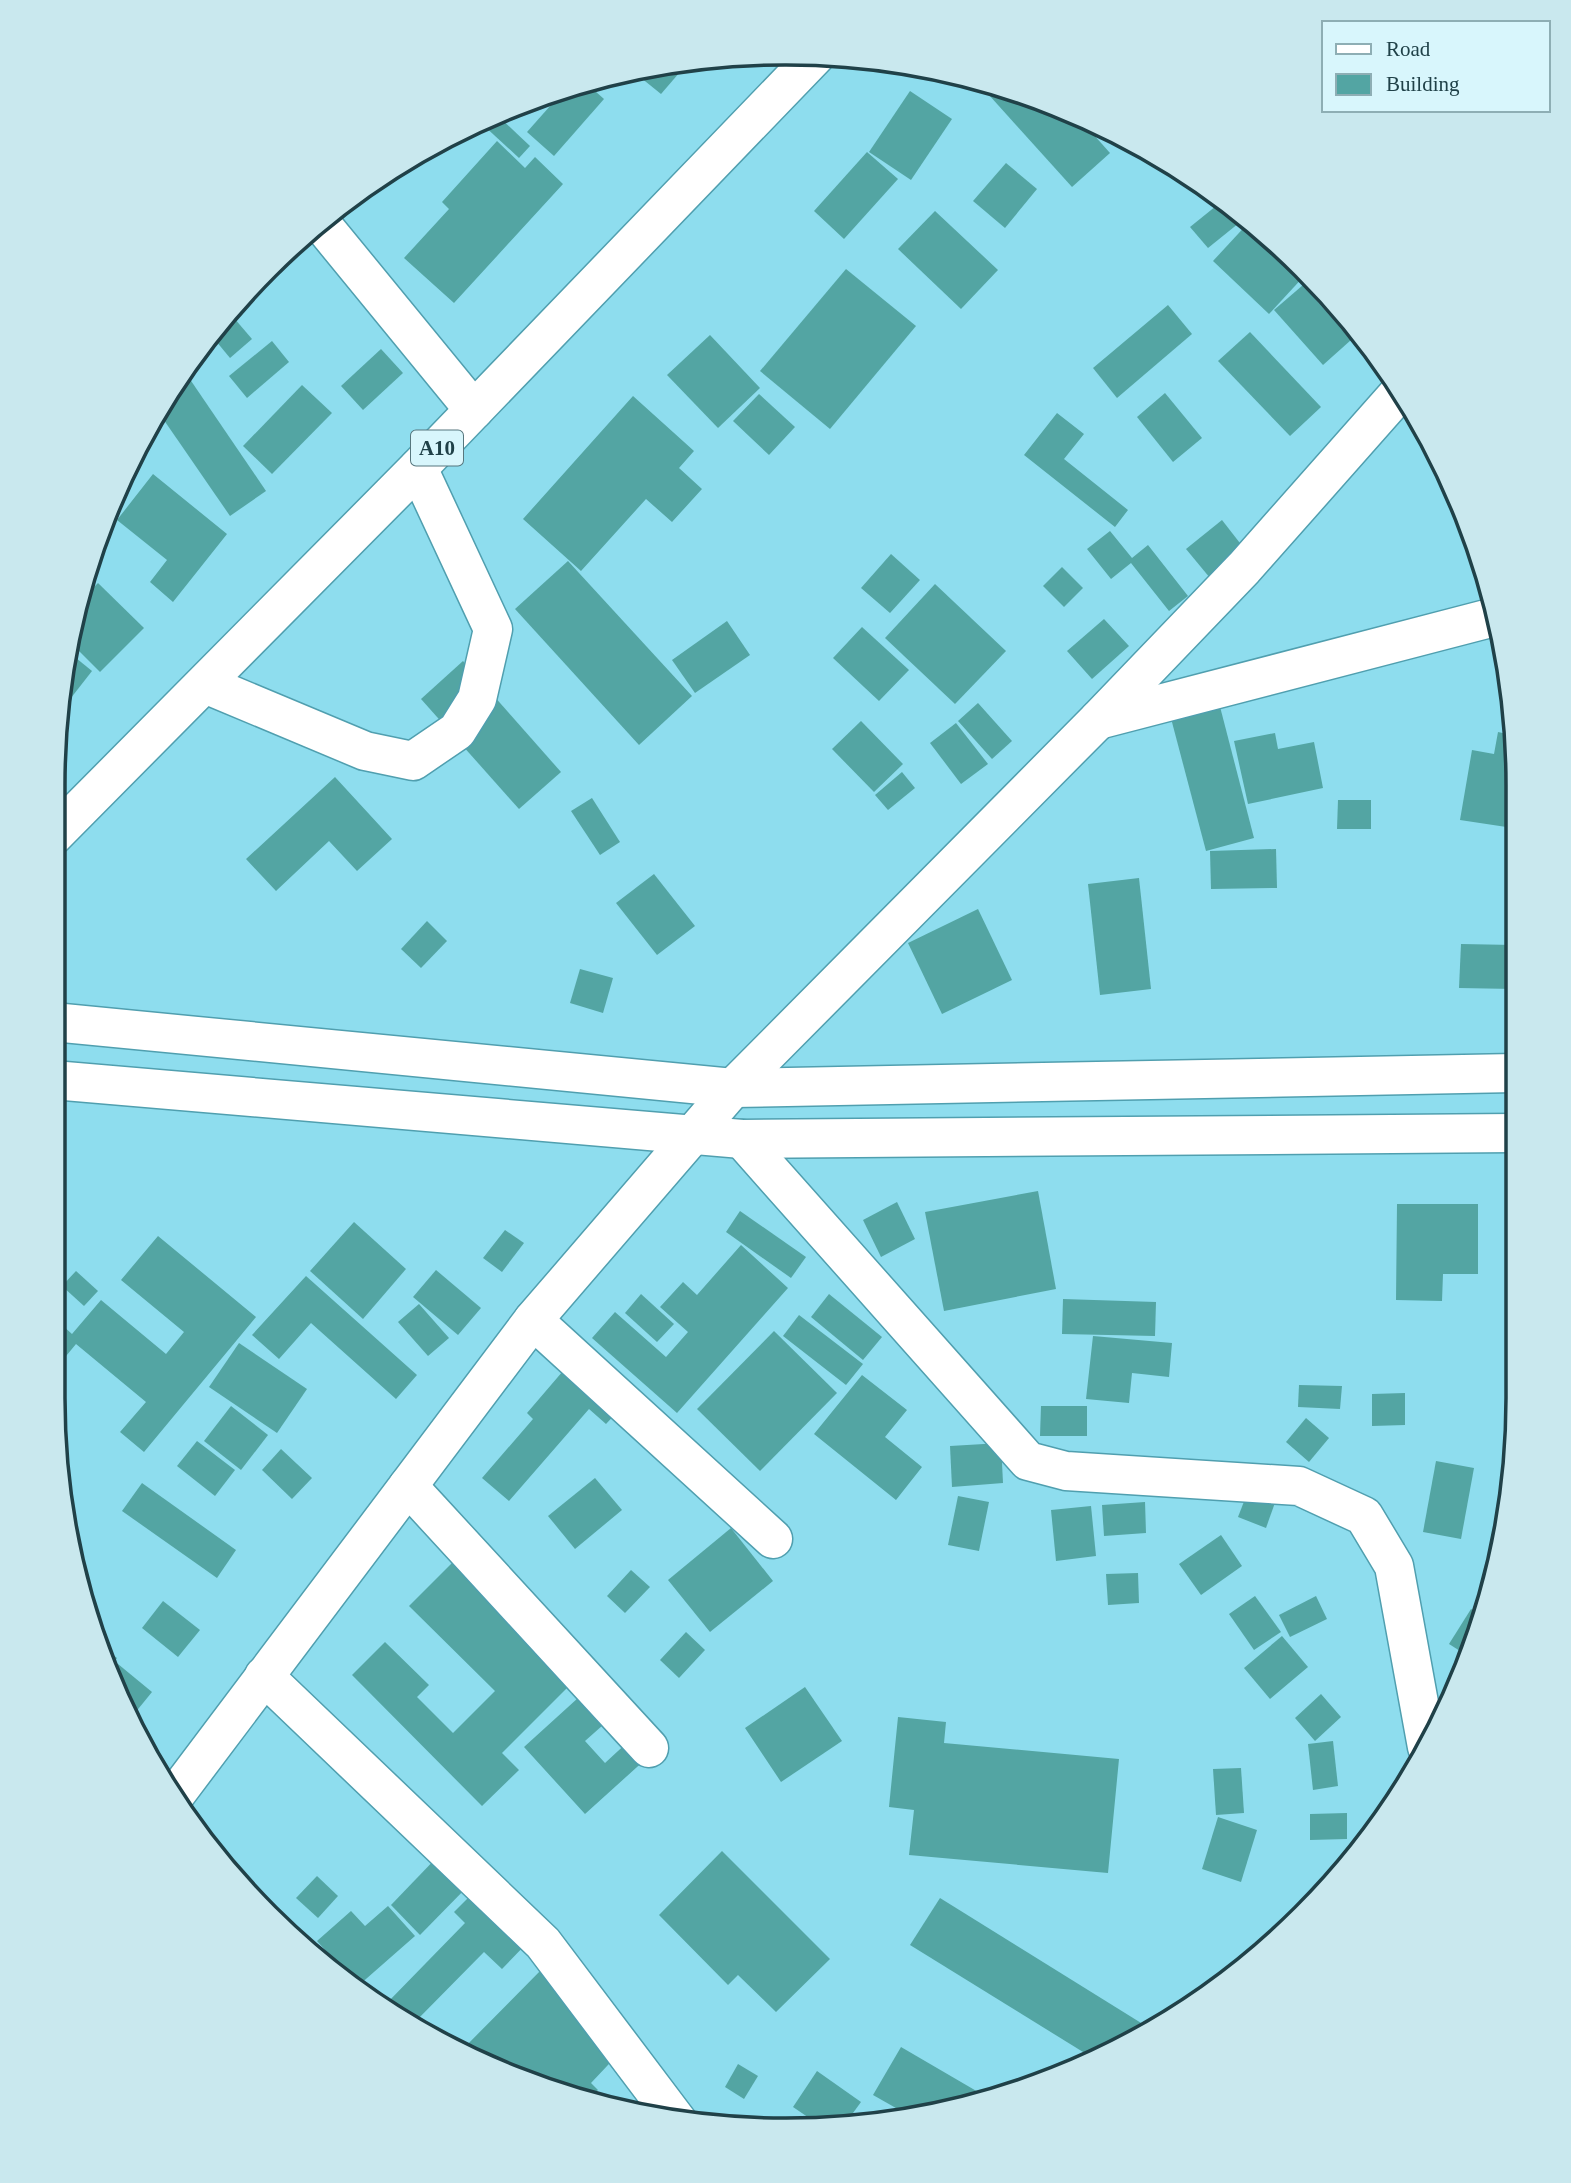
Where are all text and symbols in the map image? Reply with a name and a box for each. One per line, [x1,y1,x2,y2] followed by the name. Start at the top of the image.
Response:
[1322,21,1550,112] legend
[1386,37,1431,61] text: Road
[1386,72,1460,96] text: Building
[411,430,463,466] road number: A10

